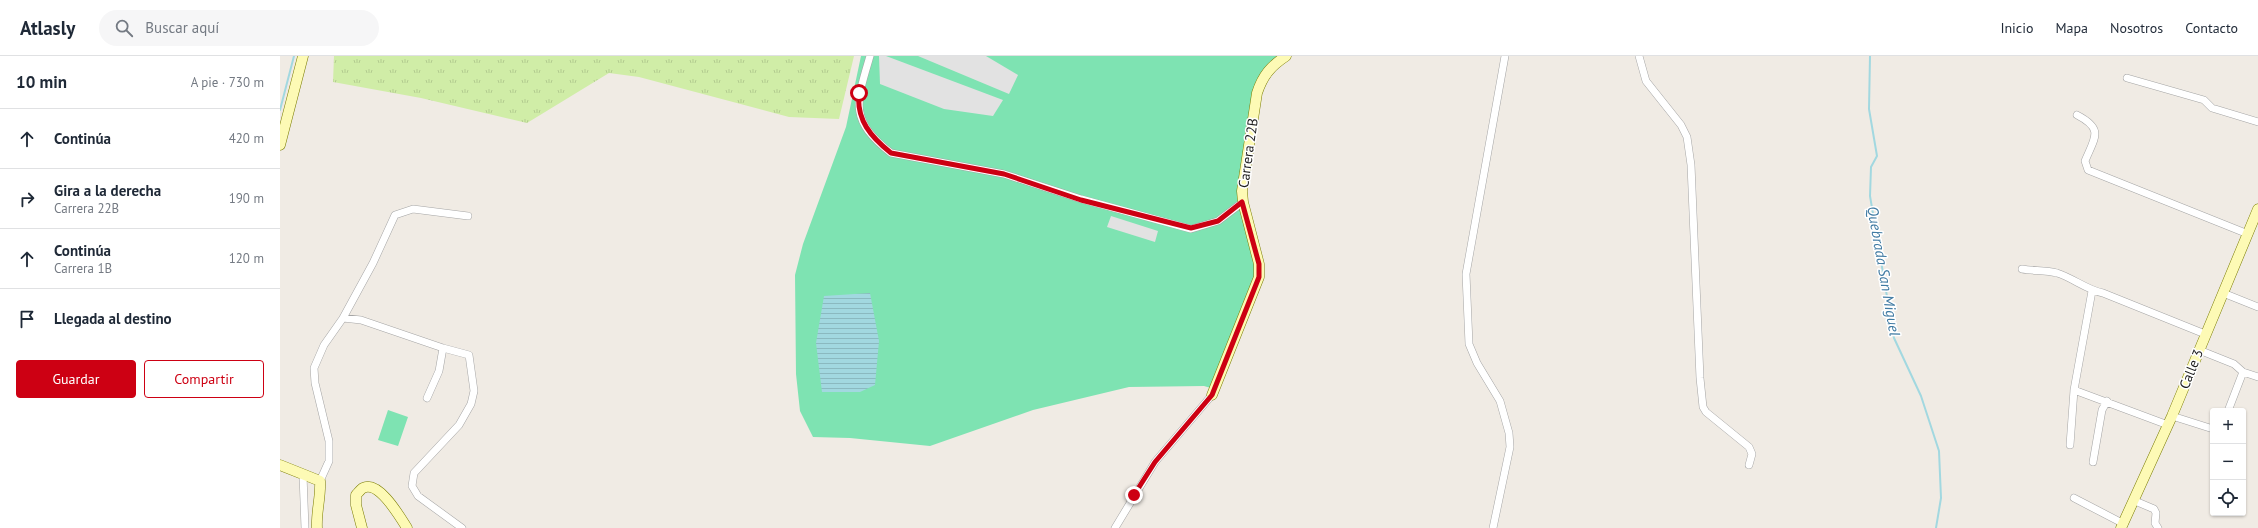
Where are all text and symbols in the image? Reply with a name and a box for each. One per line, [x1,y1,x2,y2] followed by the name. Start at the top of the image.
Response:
[99,10,379,46] search box
[20,16,75,40] text: Atlasly
[113,17,135,39] icon: search
[145,18,219,37] text: Buscar aquí
[2000,19,2033,37] text: Inicio
[2055,19,2088,37] text: Mapa
[2110,19,2163,37] text: Nosotros
[2185,19,2238,37] text: Contacto
[16,71,67,93] text: 10 min
[191,74,264,91] text: A pie · 730 m
[850,84,868,102] route start
[1234,117,1262,189] street label: Carrera 22B
[16,128,38,150] icon: ahead
[54,129,111,148] text: Continúa
[229,130,264,147] text: 420 m
[54,181,161,200] text: Gira a la derecha
[16,188,38,210] icon: right
[229,190,264,207] text: 190 m
[54,200,119,217] text: Carrera 22B
[1863,205,1905,337] water label: Quebrada San Miguel
[54,241,111,260] text: Continúa
[16,248,38,270] icon: ahead
[229,250,264,267] text: 120 m
[54,260,112,277] text: Carrera 1B
[16,308,38,330] icon: arrive
[54,309,172,328] text: Llegada al destino
[2175,346,2207,392] street label: Calle 3
[16,360,136,398] button: Guardar
[144,360,264,398] button: Compartir
[2210,408,2246,516] map controls
[2210,408,2246,444] button: +
[2210,444,2246,480] button: −
[2210,480,2246,516] button: locate
[1125,486,1143,504] route end

